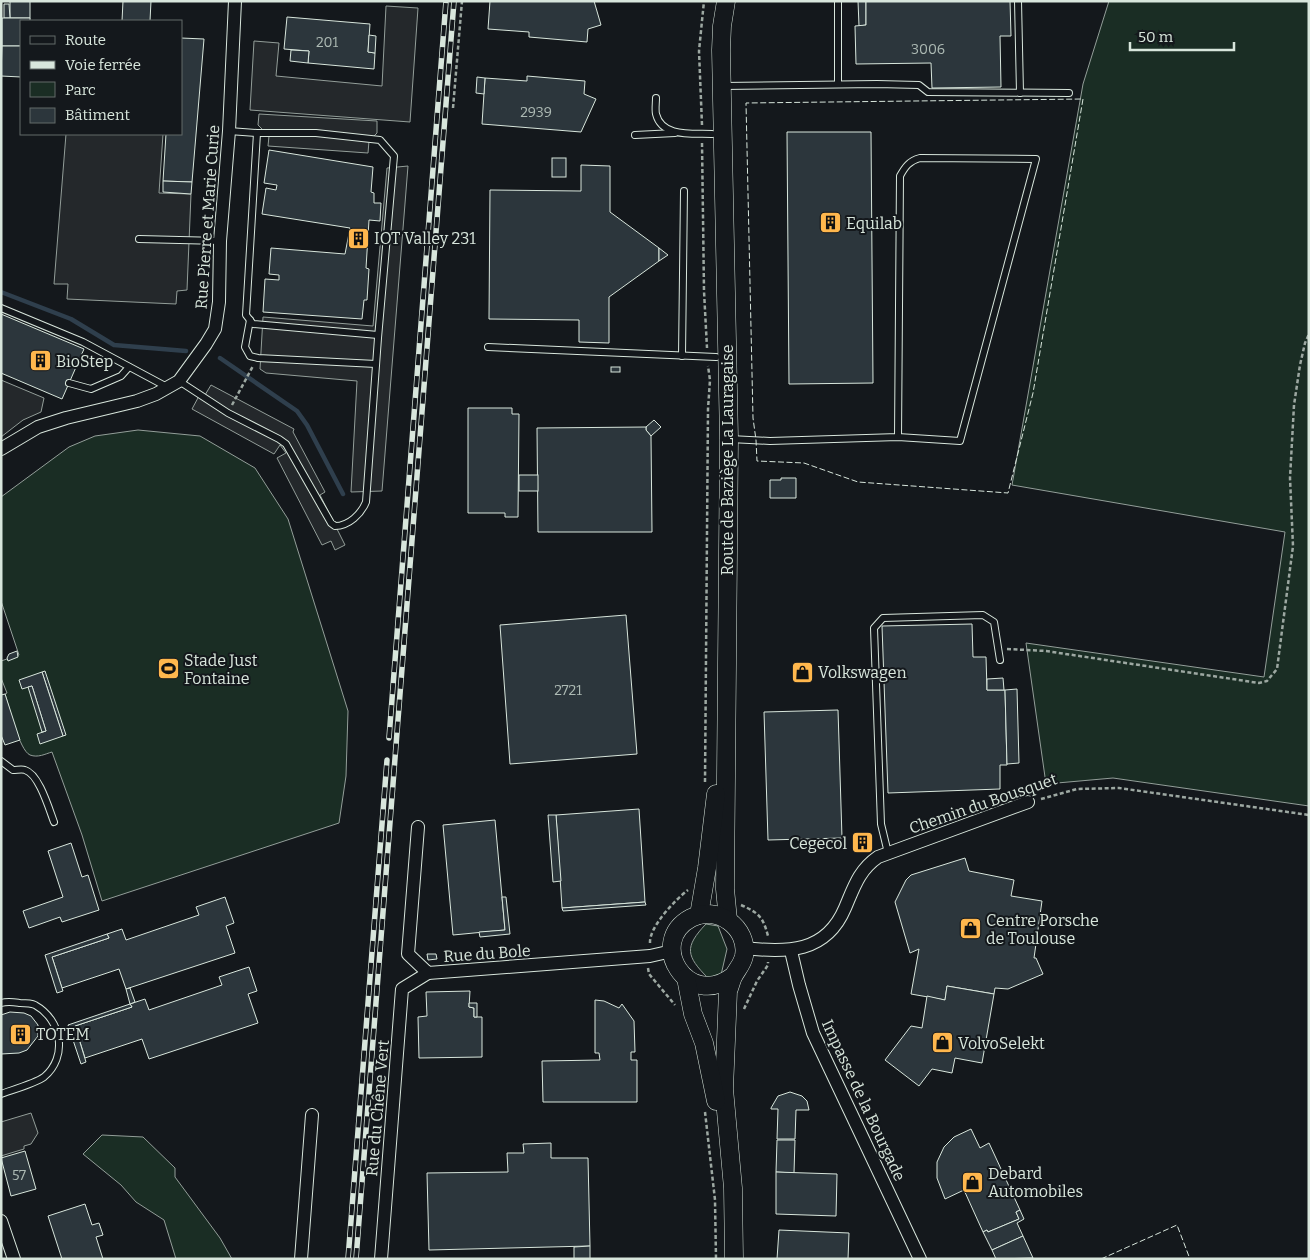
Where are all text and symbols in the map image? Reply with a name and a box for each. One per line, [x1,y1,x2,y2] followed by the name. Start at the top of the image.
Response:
[20,20,182,135] legend
[1130,20,1234,52] scale bar
[1138,28,1174,46] text: 50 m
[65,31,106,49] text: Route
[316,34,338,51] house number: 201
[911,41,945,58] house number: 3006
[65,56,141,74] text: Voie ferrée
[65,81,96,99] text: Parc
[520,104,552,121] house number: 2939
[65,106,130,124] text: Bâtiment
[192,124,223,310] street label: Rue Pierre et Marie Curie
[818,211,842,235] building icon: Equilab
[846,214,902,233] place label: Equilab
[346,226,370,250] building icon: IOT Valley 231
[374,229,476,248] place label: IOT Valley 231
[718,345,737,575] street label: Route de Baziège La Lauragaise
[28,349,52,373] building icon: BioStep
[56,352,113,371] place label: BioStep
[184,651,258,688] place label: Stade Just Fontaine
[156,657,180,681] sports icon: Stade Just Fontaine
[790,660,814,684] shop icon: Volkswagen
[818,663,907,682] place label: Volkswagen
[554,682,582,699] house number: 2721
[907,769,1060,838] street label: Chemin du Bousquet
[851,831,875,855] building icon: Cegecol
[789,834,847,853] place label: Cegecol
[986,911,1099,948] place label: Centre Porsche de Toulouse
[958,917,982,941] shop icon: Centre Porsche de Toulouse
[443,941,531,966] street label: Rue du Bole
[818,1016,909,1184] street label: Impasse de la Bourgade
[8,1022,32,1046] building icon: TOTEM
[36,1025,90,1044] place label: TOTEM
[930,1031,954,1055] shop icon: VolvoSelekt
[958,1034,1045,1053] place label: VolvoSelekt
[362,1039,393,1177] street label: Rue du Chêne Vert
[988,1164,1083,1201] place label: Debard Automobiles
[12,1167,26,1184] house number: 57
[960,1170,984,1194] shop icon: Debard Automobiles

